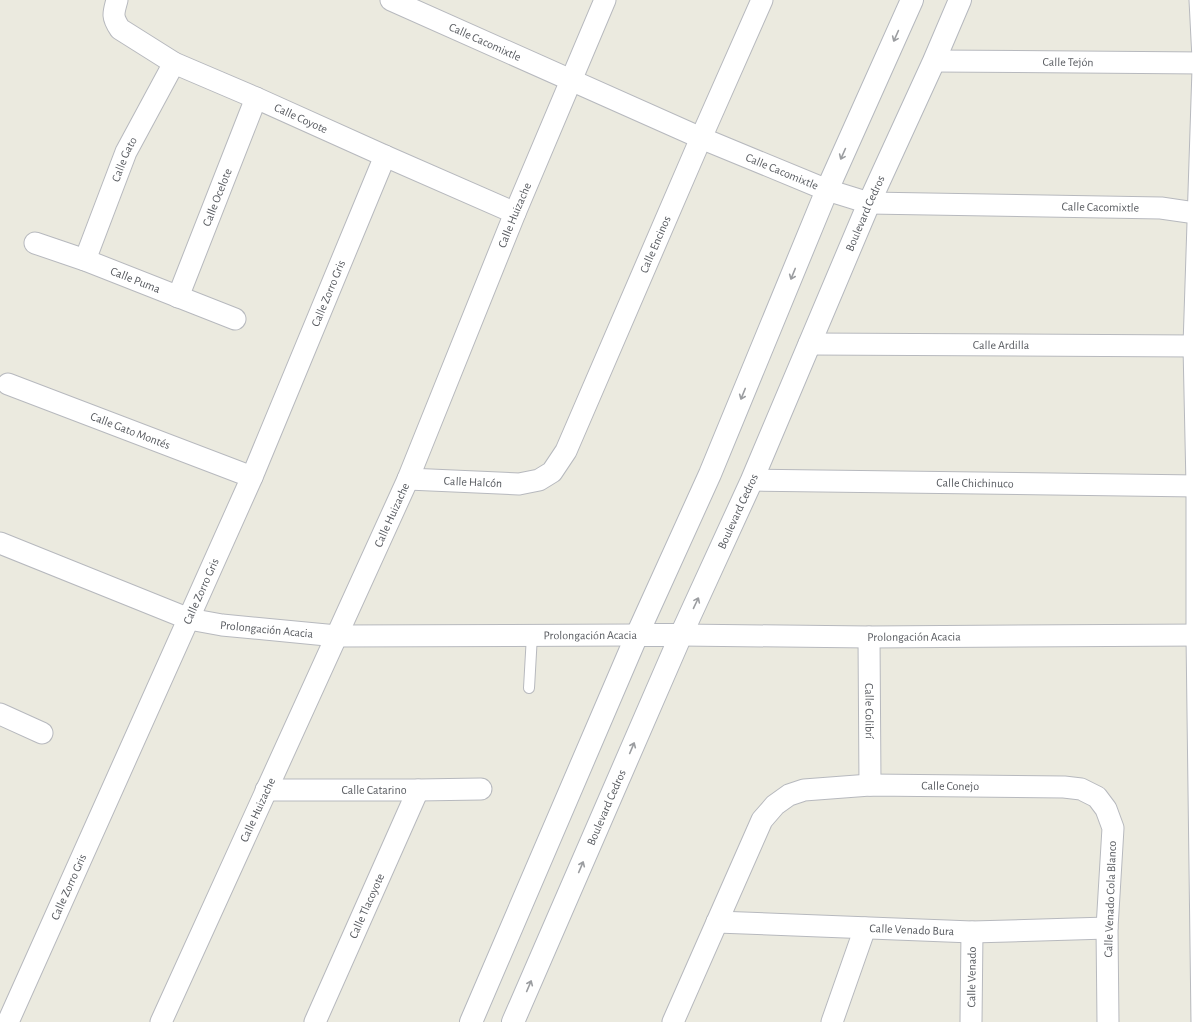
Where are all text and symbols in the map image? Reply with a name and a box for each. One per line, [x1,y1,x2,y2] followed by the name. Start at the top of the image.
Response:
[447,21,523,63] street label: Calle Cacomixtle
[892,29,899,41] one-way arrow
[1042,56,1094,69] street label: Calle Tejón
[272,101,329,135] street label: Calle Coyote
[109,135,139,183] street label: Calle Gato
[839,148,846,160] one-way arrow
[744,151,820,192] street label: Calle Cacomixtle
[200,167,234,228] street label: Calle Ocelote
[843,174,887,253] street label: Boulevard Cedros
[496,181,533,249] street label: Calle Huizache
[1061,200,1139,214] street label: Calle Cacomixtle
[637,214,673,275] street label: Calle Encinos
[309,258,347,328] street label: Calle Zorro Gris
[109,265,162,295] street label: Calle Puma
[788,268,796,280] one-way arrow
[973,339,1030,351] street label: Calle Ardilla
[739,388,746,400] one-way arrow
[89,410,172,451] street label: Calle Gato Montés
[715,472,760,551] street label: Boulevard Cedros
[444,475,502,489] street label: Calle Halcón
[936,476,1014,490] street label: Calle Chichinuco
[372,481,411,549] street label: Calle Huizache
[181,556,221,626] street label: Calle Zorro Gris
[693,597,700,609] one-way arrow
[219,619,314,640] street label: Prolongación Acacia
[543,629,637,641] street label: Prolongación Acacia
[867,630,961,643] street label: Prolongación Acacia
[863,683,876,739] street label: Calle Colibrí
[629,742,637,754] one-way arrow
[584,768,628,847] street label: Boulevard Cedros
[238,776,277,844] street label: Calle Huizache
[921,780,979,793] street label: Calle Conejo
[341,784,407,796] street label: Calle Catarino
[1102,840,1118,958] street label: Calle Venado Cola Blanco
[49,852,88,922] street label: Calle Zorro Gris
[577,861,585,873] one-way arrow
[347,872,386,940] street label: Calle Tlacoyote
[869,922,955,937] street label: Calle Venado Bura
[965,946,978,1008] street label: Calle Venado
[526,981,533,993] one-way arrow

